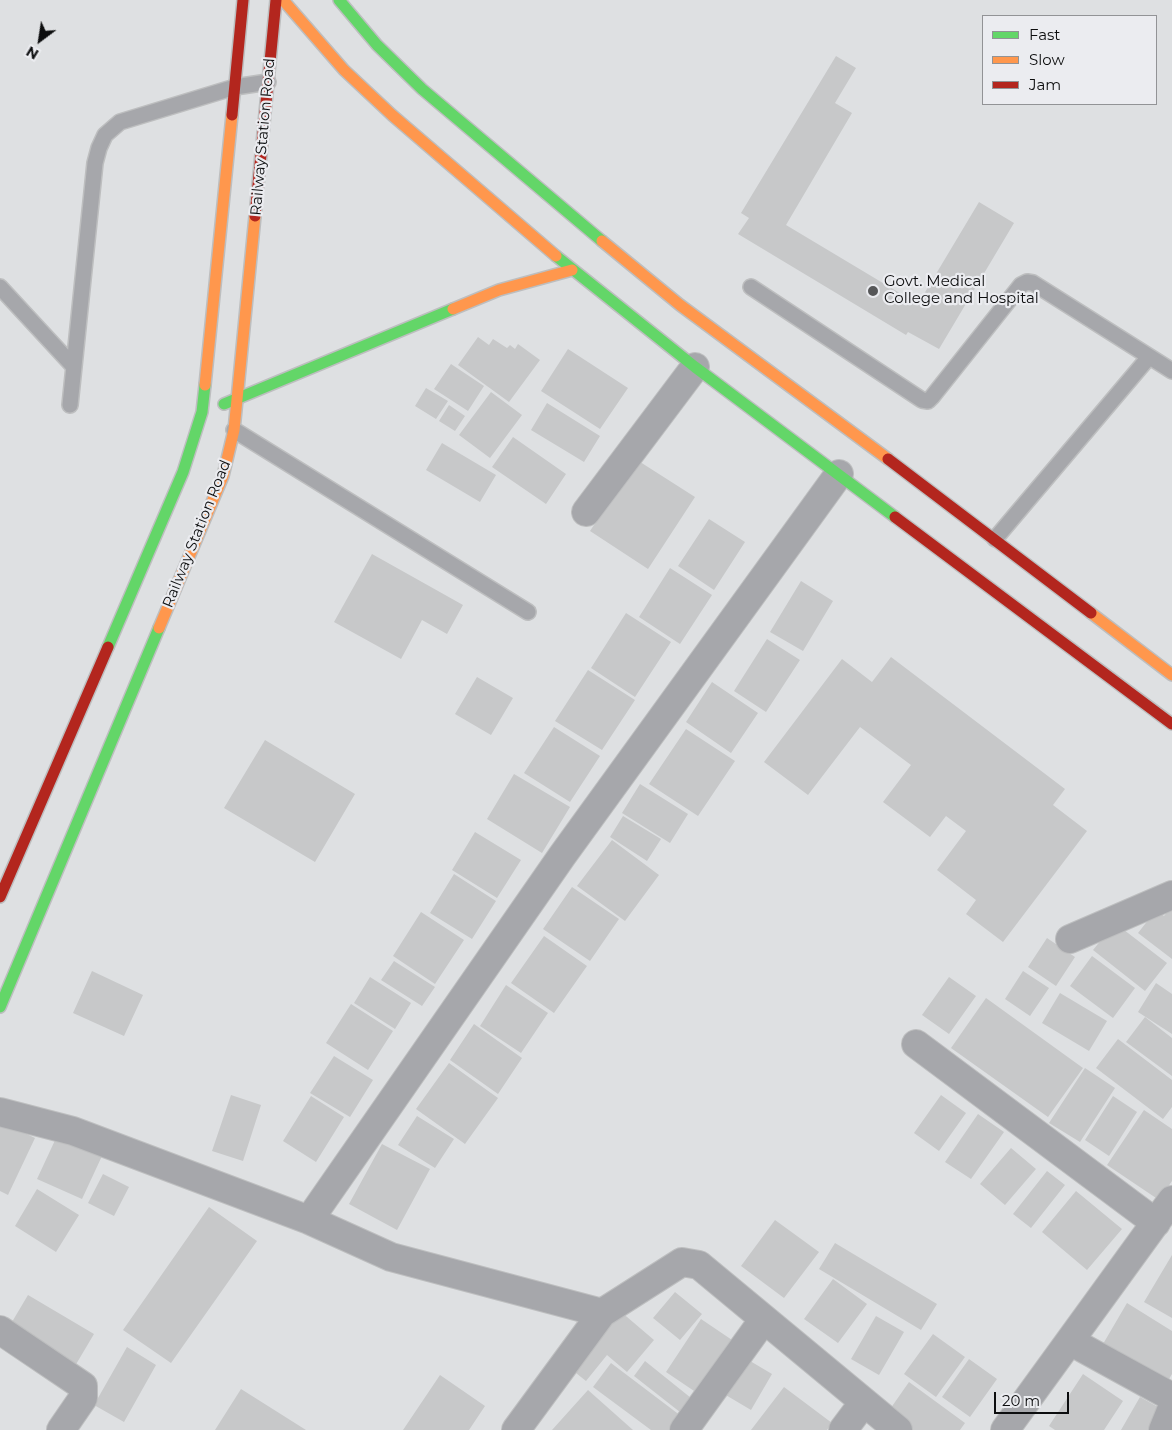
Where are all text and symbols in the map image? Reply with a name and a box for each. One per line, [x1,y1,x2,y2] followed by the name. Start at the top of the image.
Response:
[15,15,65,65] north arrow
[982,15,1157,105] legend
[1029,25,1060,44] text: Fast
[23,42,42,63] text: N
[1029,50,1065,69] text: Slow
[247,58,279,216] street label: Railway Station Road
[1029,75,1061,94] text: Jam
[884,273,1039,308] place label: Govt. Medical College and Hospital
[866,284,880,298] marker: Govt. Medical College and Hospital
[159,457,235,611] street label: Railway Station Road
[997,1382,1072,1414] scale bar
[1002,1391,1040,1410] text: 20 m

